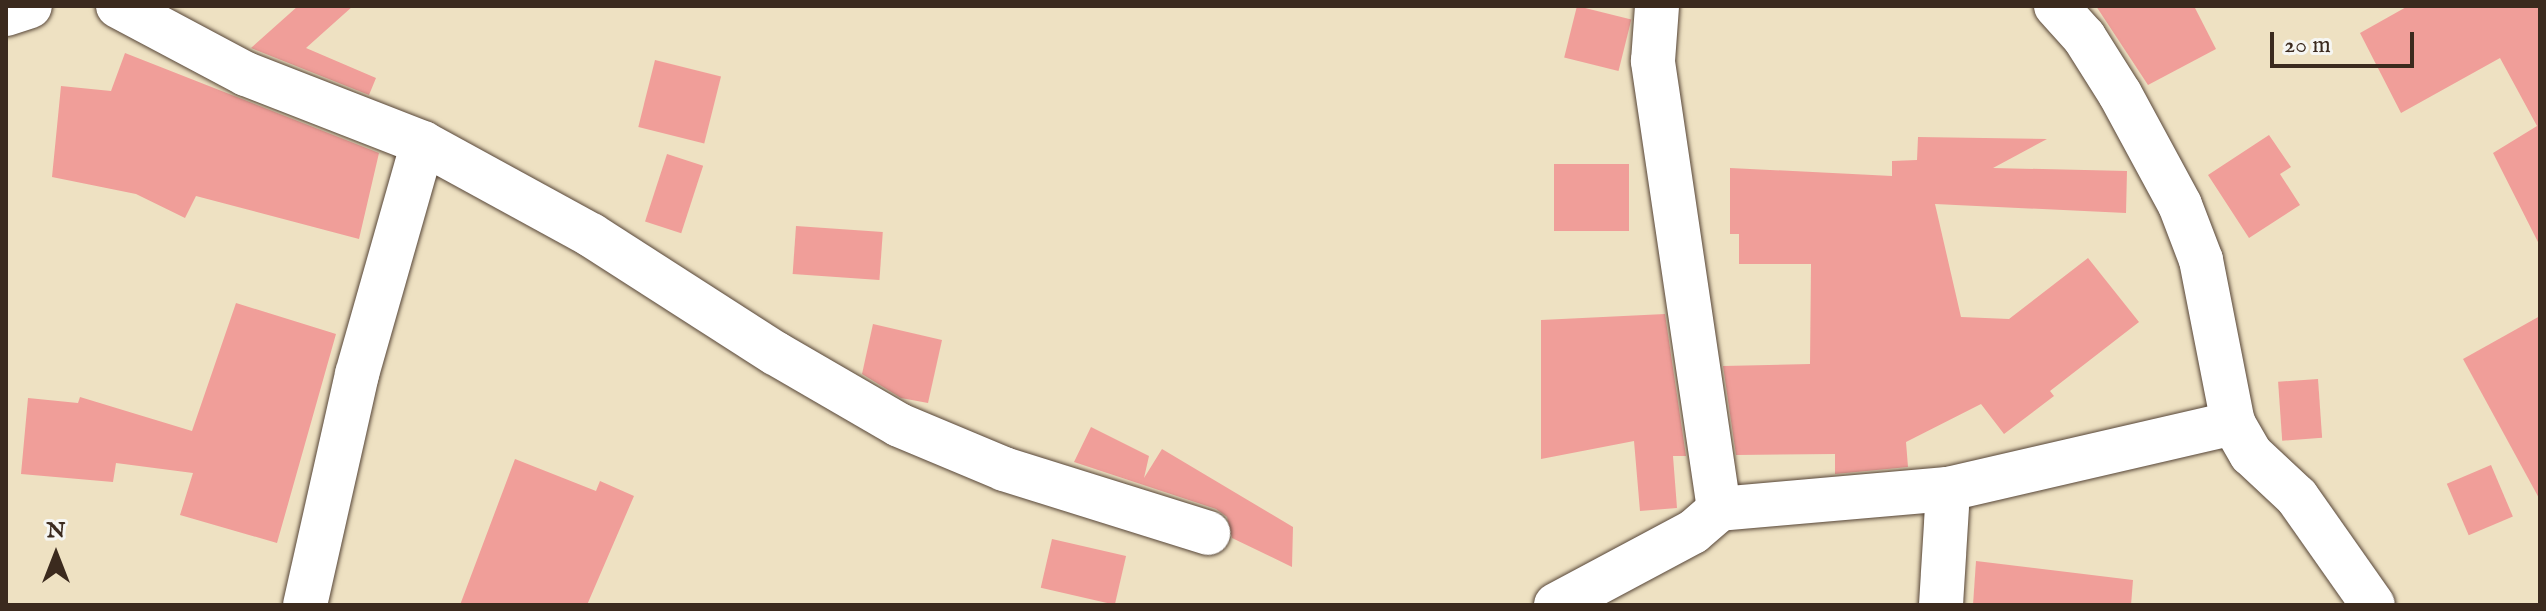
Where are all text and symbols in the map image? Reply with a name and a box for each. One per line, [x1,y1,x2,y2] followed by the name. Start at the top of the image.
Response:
[2274,16,2418,66] scale bar
[2284,30,2331,61] text: 20 m
[16,515,96,595] north arrow
[46,517,66,545] text: N

